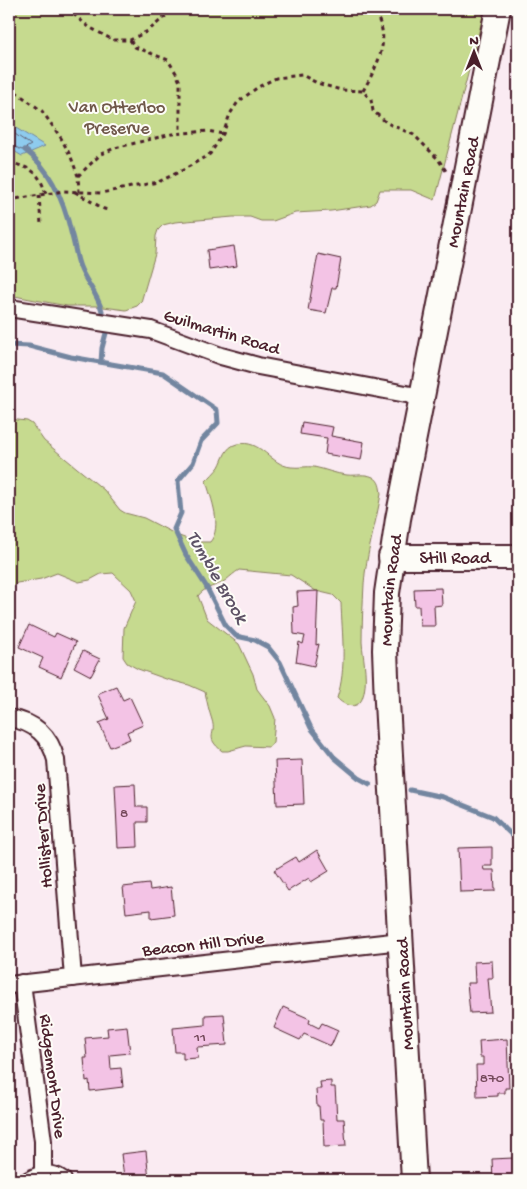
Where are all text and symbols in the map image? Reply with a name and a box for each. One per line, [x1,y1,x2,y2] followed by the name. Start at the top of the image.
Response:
[450,28,500,78] north arrow
[469,33,479,50] text: N
[68,98,165,140] park label: Van Otterloo Preserve
[443,134,486,249] street label: Mountain Road
[161,306,283,361] street label: Guilmartin Road
[180,527,252,629] water label: Tumble Brook
[377,532,409,646] street label: Mountain Road
[419,549,492,570] street label: Still Road
[30,782,59,889] street label: Hollister Drive
[120,805,128,823] house number: 8
[140,929,266,962] street label: Beacon Hill Drive
[393,936,420,1050] street label: Mountain Road
[33,1013,70,1140] street label: Ridgemont Drive
[193,1029,206,1047] house number: 11
[480,1070,505,1088] house number: 870

